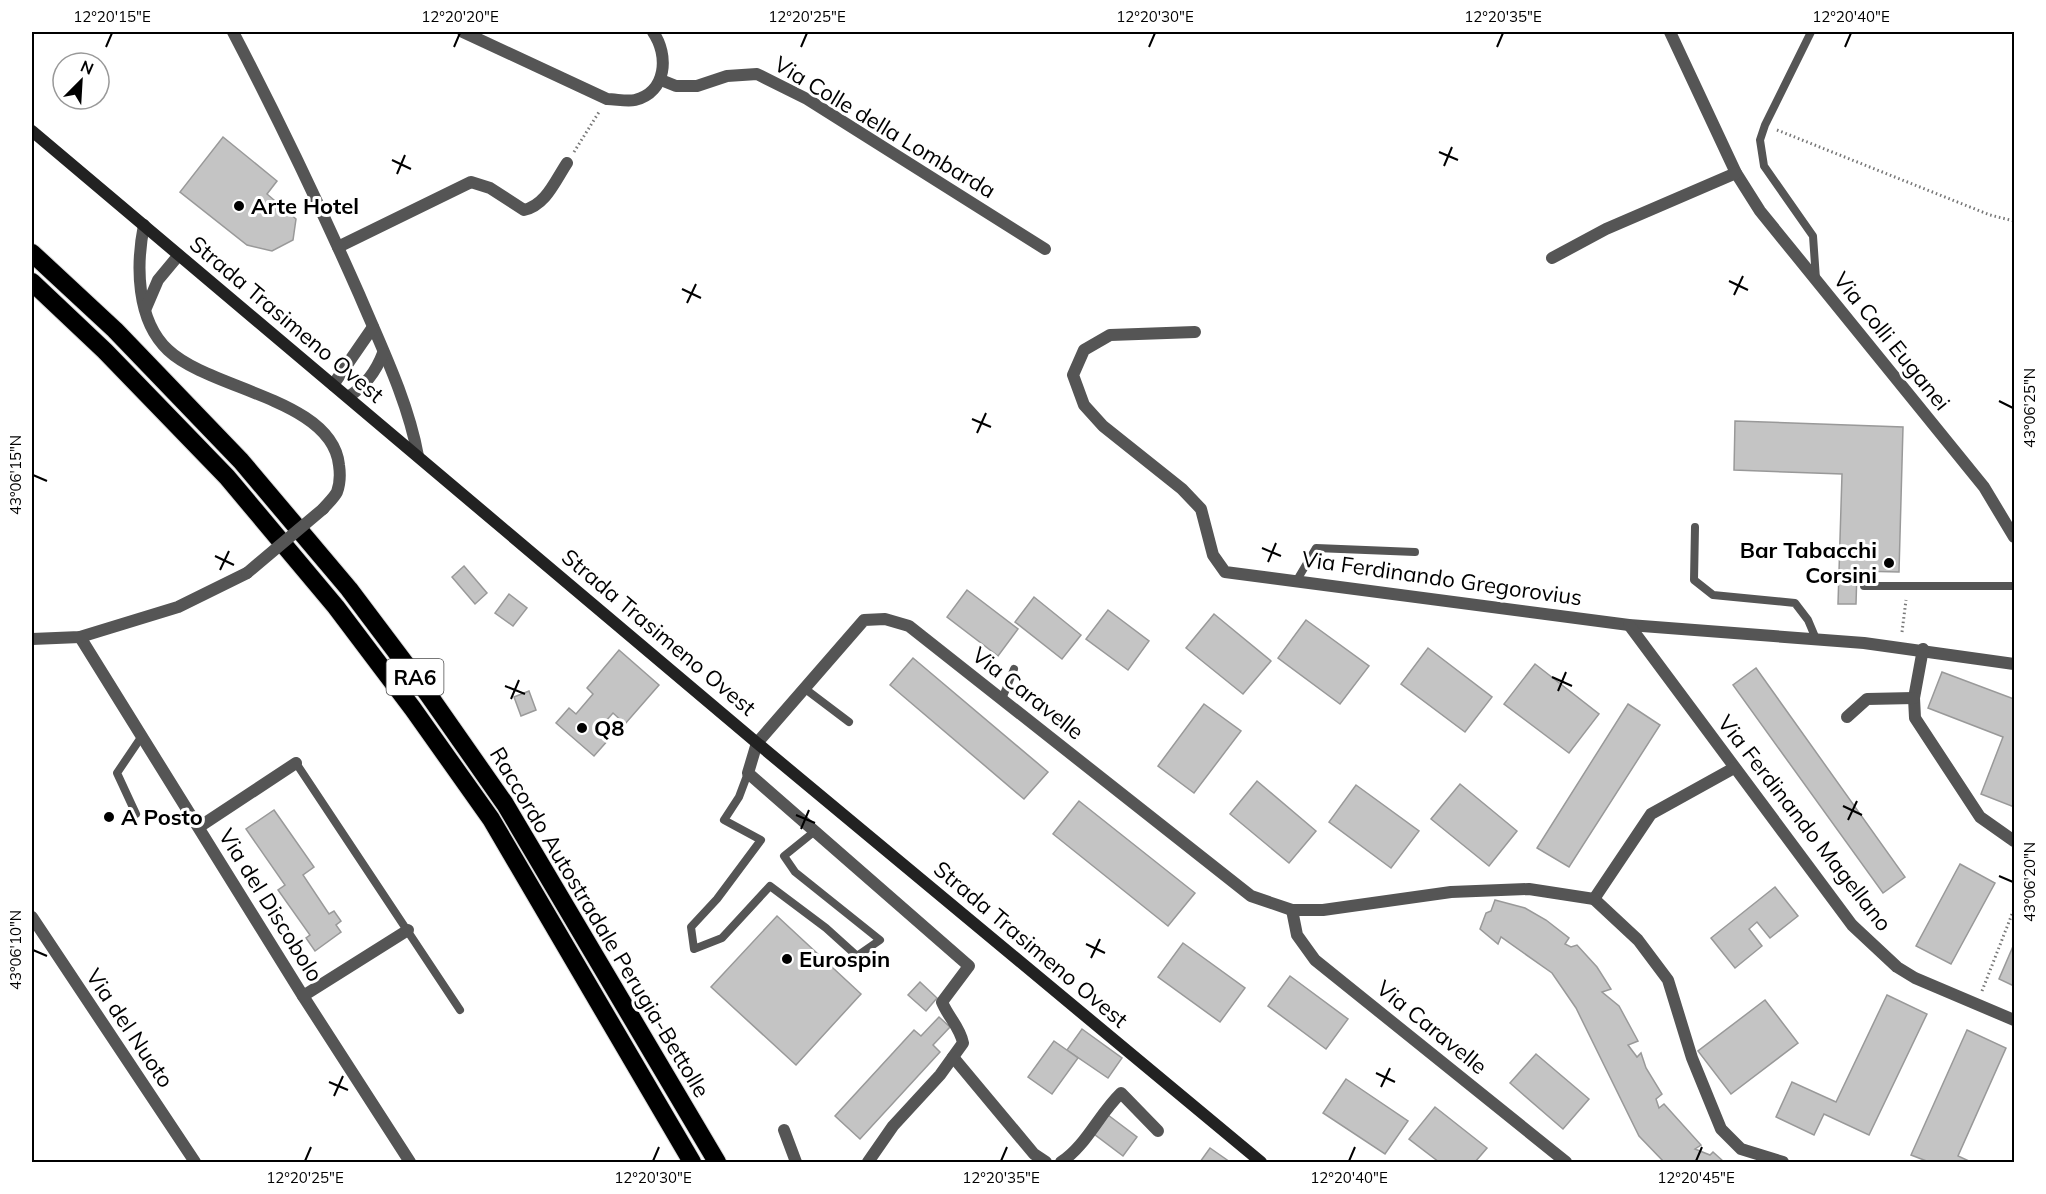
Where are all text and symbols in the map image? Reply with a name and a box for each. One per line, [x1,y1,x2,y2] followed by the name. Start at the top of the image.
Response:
[73,7,151,26] text: 12°20'15"E
[421,7,499,26] text: 12°20'20"E
[768,7,846,26] text: 12°20'25"E
[1116,7,1194,26] text: 12°20'30"E
[1464,7,1542,26] text: 12°20'35"E
[1812,7,1890,26] text: 12°20'40"E
[769,50,1001,204] street label: Via Colle della Lombarda
[51,51,111,111] north arrow
[78,56,97,79] text: N
[251,192,359,220] place label: Arte Hotel
[232,199,246,213] marker: Arte Hotel
[184,230,390,409] street label: Strada Trasimeno Ovest
[1828,266,1956,416] street label: Via Colli Euganei
[2020,368,2039,448] text: 43°06'25"N
[6,435,25,515] text: 43°06'15"N
[1740,536,1877,589] place label: Bar Tabacchi Corsini
[556,543,762,722] street label: Strada Trasimeno Ovest
[1300,544,1584,612] street label: Via Ferdinando Gregorovius
[1882,556,1896,570] marker: Bar Tabacchi Corsini
[966,641,1090,745] street label: Via Caravelle
[386,659,444,695] road number: RA6
[1712,709,1898,937] street label: Via Ferdinando Magellano
[594,714,625,742] place label: Q8
[575,721,589,735] marker: Q8
[484,742,716,1102] street label: Raccordo Autostradale Perugia-Bettolle
[121,803,203,831] place label: A Posto
[102,810,116,824] marker: A Posto
[213,823,329,987] street label: Via del Discobolo
[2020,842,2039,922] text: 43°06'20"N
[928,855,1134,1034] street label: Strada Trasimeno Ovest
[6,910,25,990] text: 43°06'10"N
[799,945,890,973] place label: Eurospin
[780,952,794,966] marker: Eurospin
[80,963,180,1093] street label: Via del Nuoto
[1371,974,1493,1080] street label: Via Caravelle
[266,1168,344,1187] text: 12°20'25"E
[614,1168,692,1187] text: 12°20'30"E
[962,1168,1040,1187] text: 12°20'35"E
[1310,1168,1388,1187] text: 12°20'40"E
[1657,1168,1735,1187] text: 12°20'45"E

